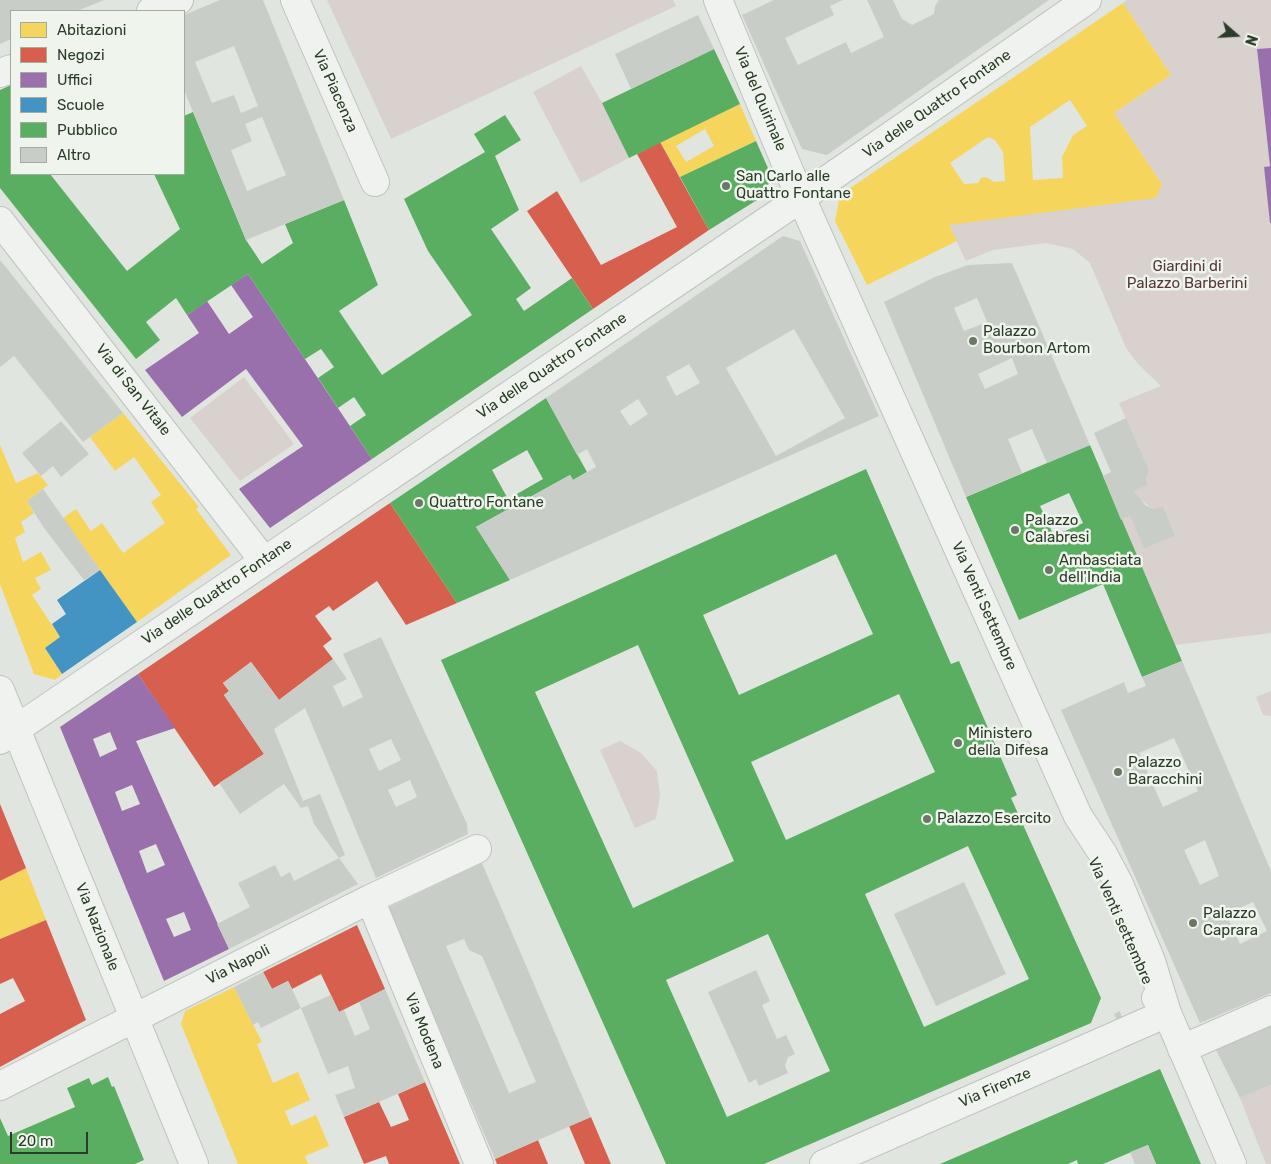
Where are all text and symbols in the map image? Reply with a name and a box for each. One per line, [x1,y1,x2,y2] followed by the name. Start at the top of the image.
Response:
[10,10,185,175] legend
[1211,10,1261,60] north arrow
[57,21,126,39] text: Abitazioni
[1241,33,1260,48] text: N
[730,44,790,154] street label: Via del Quirinale
[57,46,105,64] text: Negozi
[859,46,1015,162] street label: Via delle Quattro Fontane
[309,47,361,135] street label: Via Piacenza
[57,71,92,89] text: Uffici
[57,96,104,114] text: Scuole
[57,121,118,139] text: Pubblico
[57,146,91,164] text: Altro
[736,168,851,203] place label: San Carlo alle Quattro Fontane
[720,180,732,192] marker: San Carlo alle Quattro Fontane
[1127,258,1247,293] park label: Giardini di Palazzo Barberini
[474,309,630,423] street label: Via delle Quattro Fontane
[983,323,1090,358] place label: Palazzo Bourbon Artom
[967,335,979,347] marker: Palazzo Bourbon Artom
[92,341,174,439] street label: Via di San Vitale
[429,494,544,512] place label: Quattro Fontane
[413,497,425,509] marker: Quattro Fontane
[1025,512,1089,547] place label: Palazzo Calabresi
[1009,524,1021,536] marker: Palazzo Calabresi
[139,535,295,649] street label: Via delle Quattro Fontane
[948,539,1020,673] street label: Via Venti Settembre
[1059,552,1142,587] place label: Ambasciata dell'India
[1043,564,1055,576] marker: Ambasciata dell'India
[968,725,1048,760] place label: Ministero della Difesa
[952,737,964,749] marker: Ministero della Difesa
[1128,754,1202,789] place label: Palazzo Baracchini
[1112,766,1124,778] marker: Palazzo Baracchini
[937,810,1051,828] place label: Palazzo Esercito
[921,813,933,825] marker: Palazzo Esercito
[1084,855,1156,987] street label: Via Venti settembre
[71,880,123,974] street label: Via Nazionale
[1203,905,1258,940] place label: Palazzo Caprara
[1187,917,1199,929] marker: Palazzo Caprara
[203,941,273,989] street label: Via Napoli
[401,990,447,1072] street label: Via Modena
[956,1064,1034,1112] street label: Via Firenze
[12,1122,90,1154] scale bar
[18,1132,53,1150] text: 20 m

